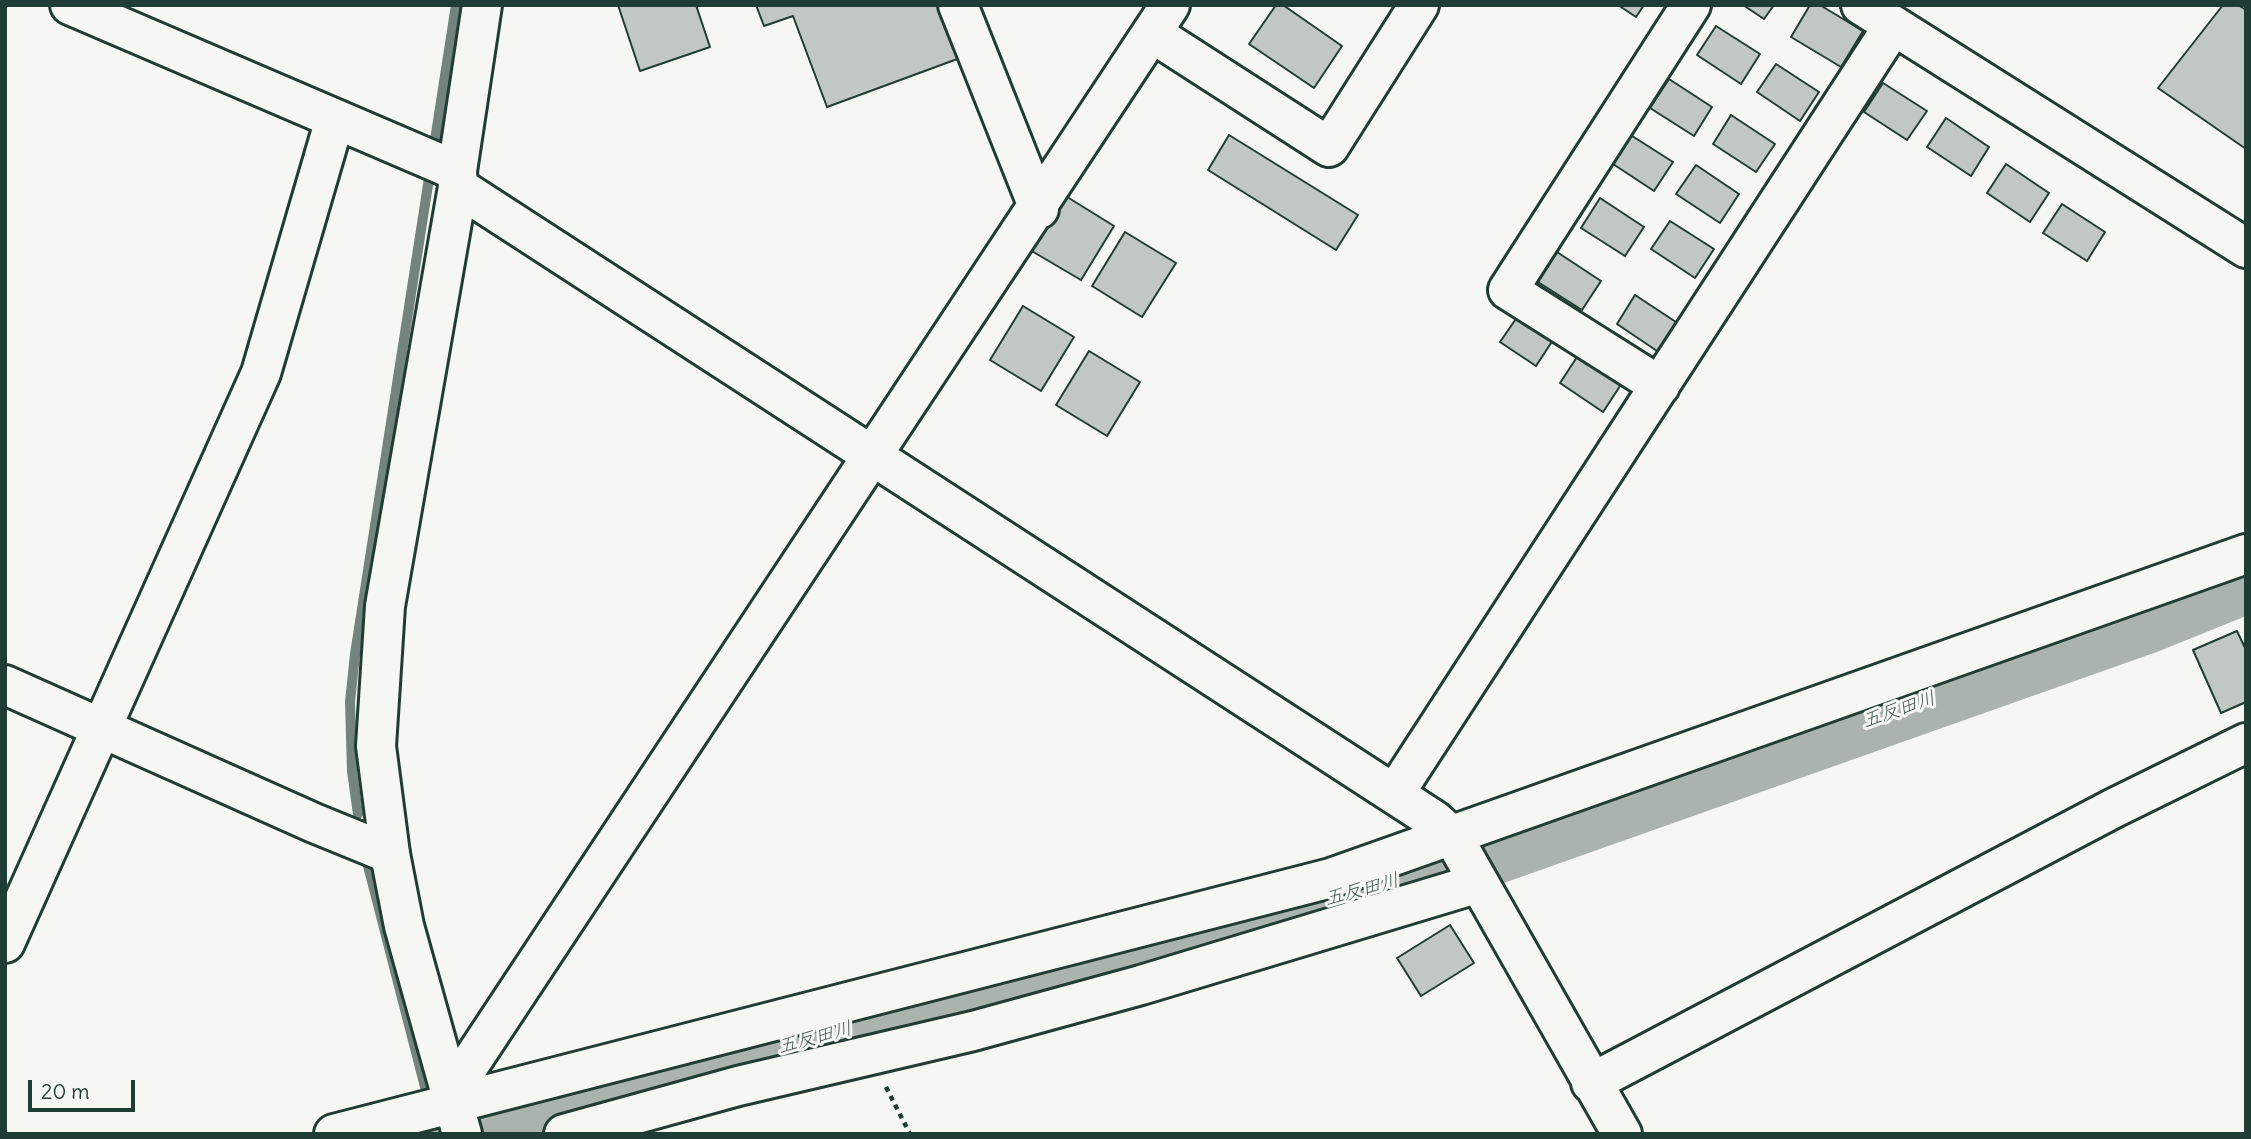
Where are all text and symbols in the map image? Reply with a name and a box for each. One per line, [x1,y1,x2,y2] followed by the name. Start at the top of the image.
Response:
[1859,687,1939,733] water label: 五反田川
[1322,869,1402,911] water label: 五反田川
[775,1017,855,1059] water label: 五反田川
[32,1066,138,1110] scale bar
[41,1078,90,1105] text: 20 m

